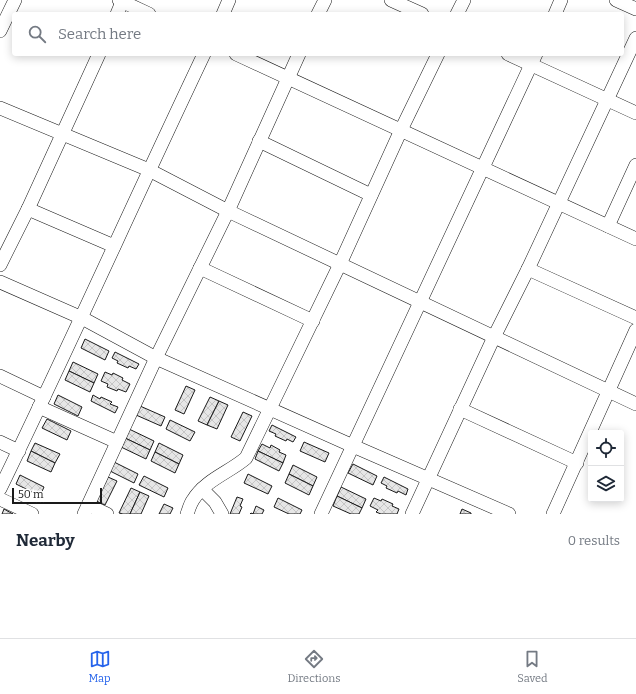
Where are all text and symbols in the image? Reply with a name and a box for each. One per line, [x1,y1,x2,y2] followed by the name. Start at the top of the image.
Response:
[12,12,624,56] search box
[26,23,48,45] icon: search
[58,25,141,43] text: Search here
[588,430,624,502] map controls
[588,430,624,466] button: locate
[588,466,624,502] button: layers
[12,486,102,505] scale bar
[18,488,44,501] text: 50 m
[16,530,75,551] text: Nearby
[568,533,620,548] text: 0 results
[88,648,111,685] tab: Map
[288,648,340,685] tab: Directions
[517,648,548,685] tab: Saved

